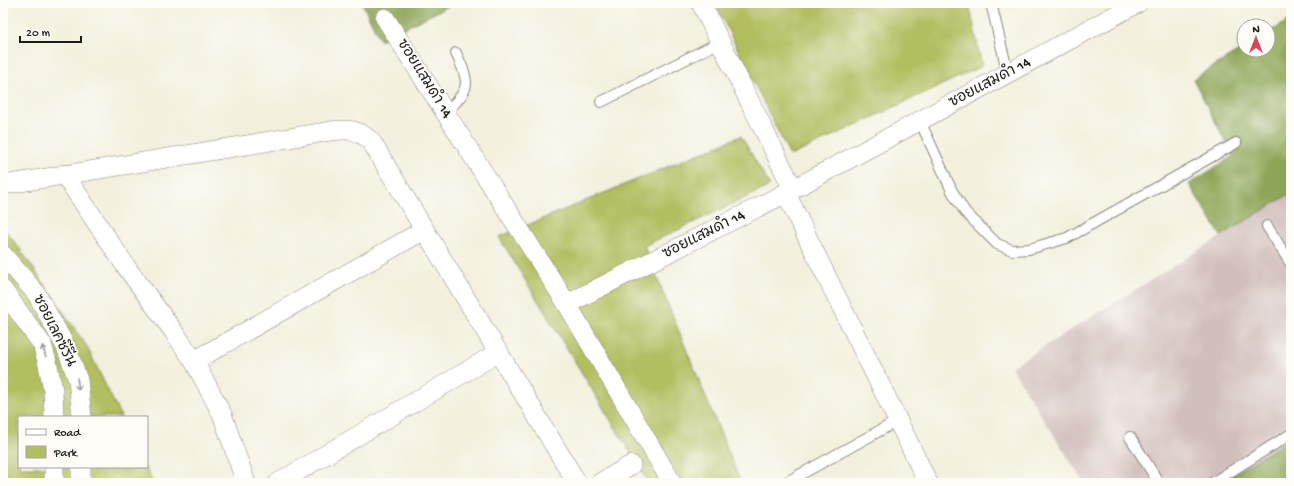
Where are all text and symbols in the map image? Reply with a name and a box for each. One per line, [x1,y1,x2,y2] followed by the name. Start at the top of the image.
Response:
[20,18,81,44] scale bar
[1236,18,1276,58] north arrow
[1252,24,1260,36] text: N
[26,27,51,41] text: 20 m
[393,35,457,122] street label: ซอยแสมดำ 14
[945,52,1034,112] street label: ซอยแสมดำ 14
[659,205,748,263] street label: ซอยแสมดำ 14
[28,291,82,370] street label: ซอยเลคซีรีน
[40,345,47,358] one-way arrow
[74,377,82,390] one-way arrow
[18,416,148,468] legend
[54,427,81,441] text: Road
[53,447,79,461] text: Park

